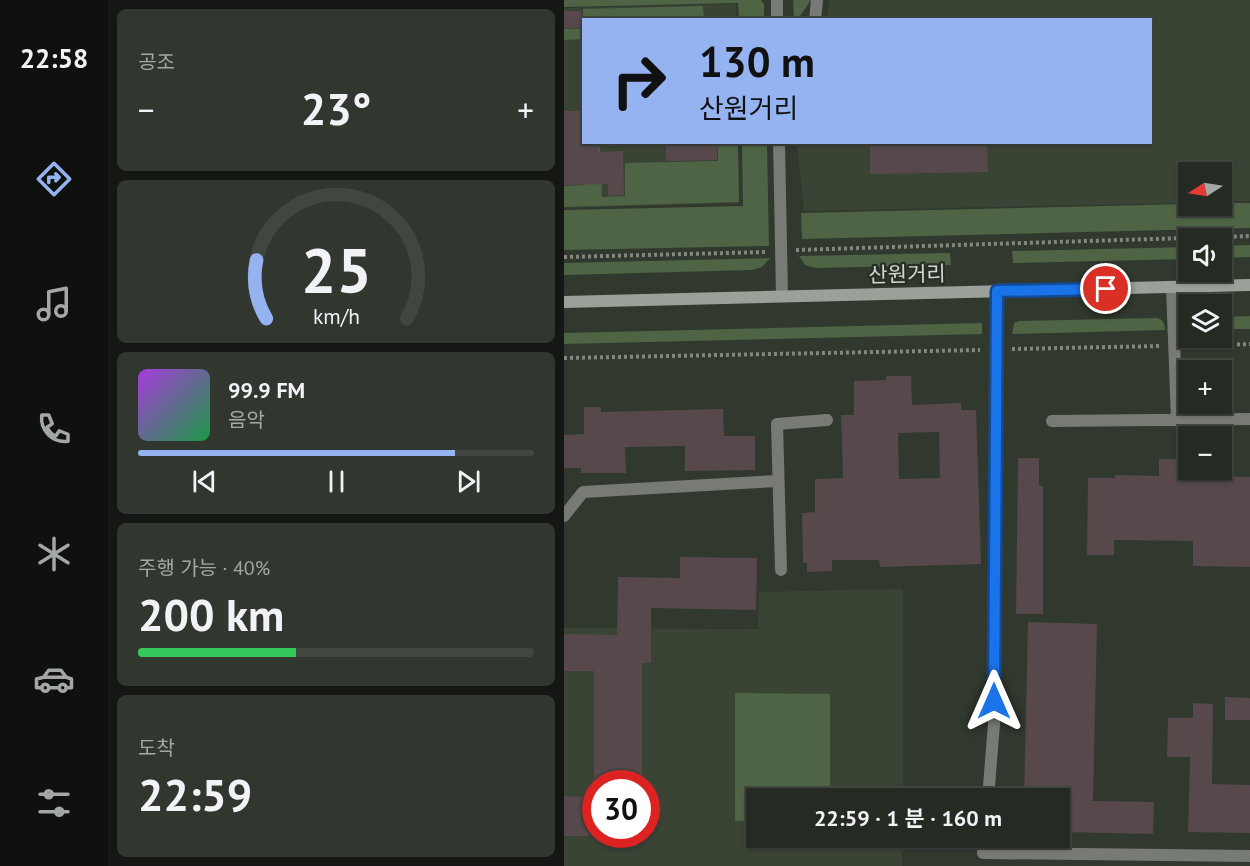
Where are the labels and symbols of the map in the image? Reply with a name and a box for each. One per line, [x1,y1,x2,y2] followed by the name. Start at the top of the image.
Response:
[1178,162,1232,216] north arrow
[868,260,946,288] street label: 산원거리
[1080,263,1131,314] pin
[962,669,1026,733] position arrow
[582,770,660,848] speed limit sign: 30

